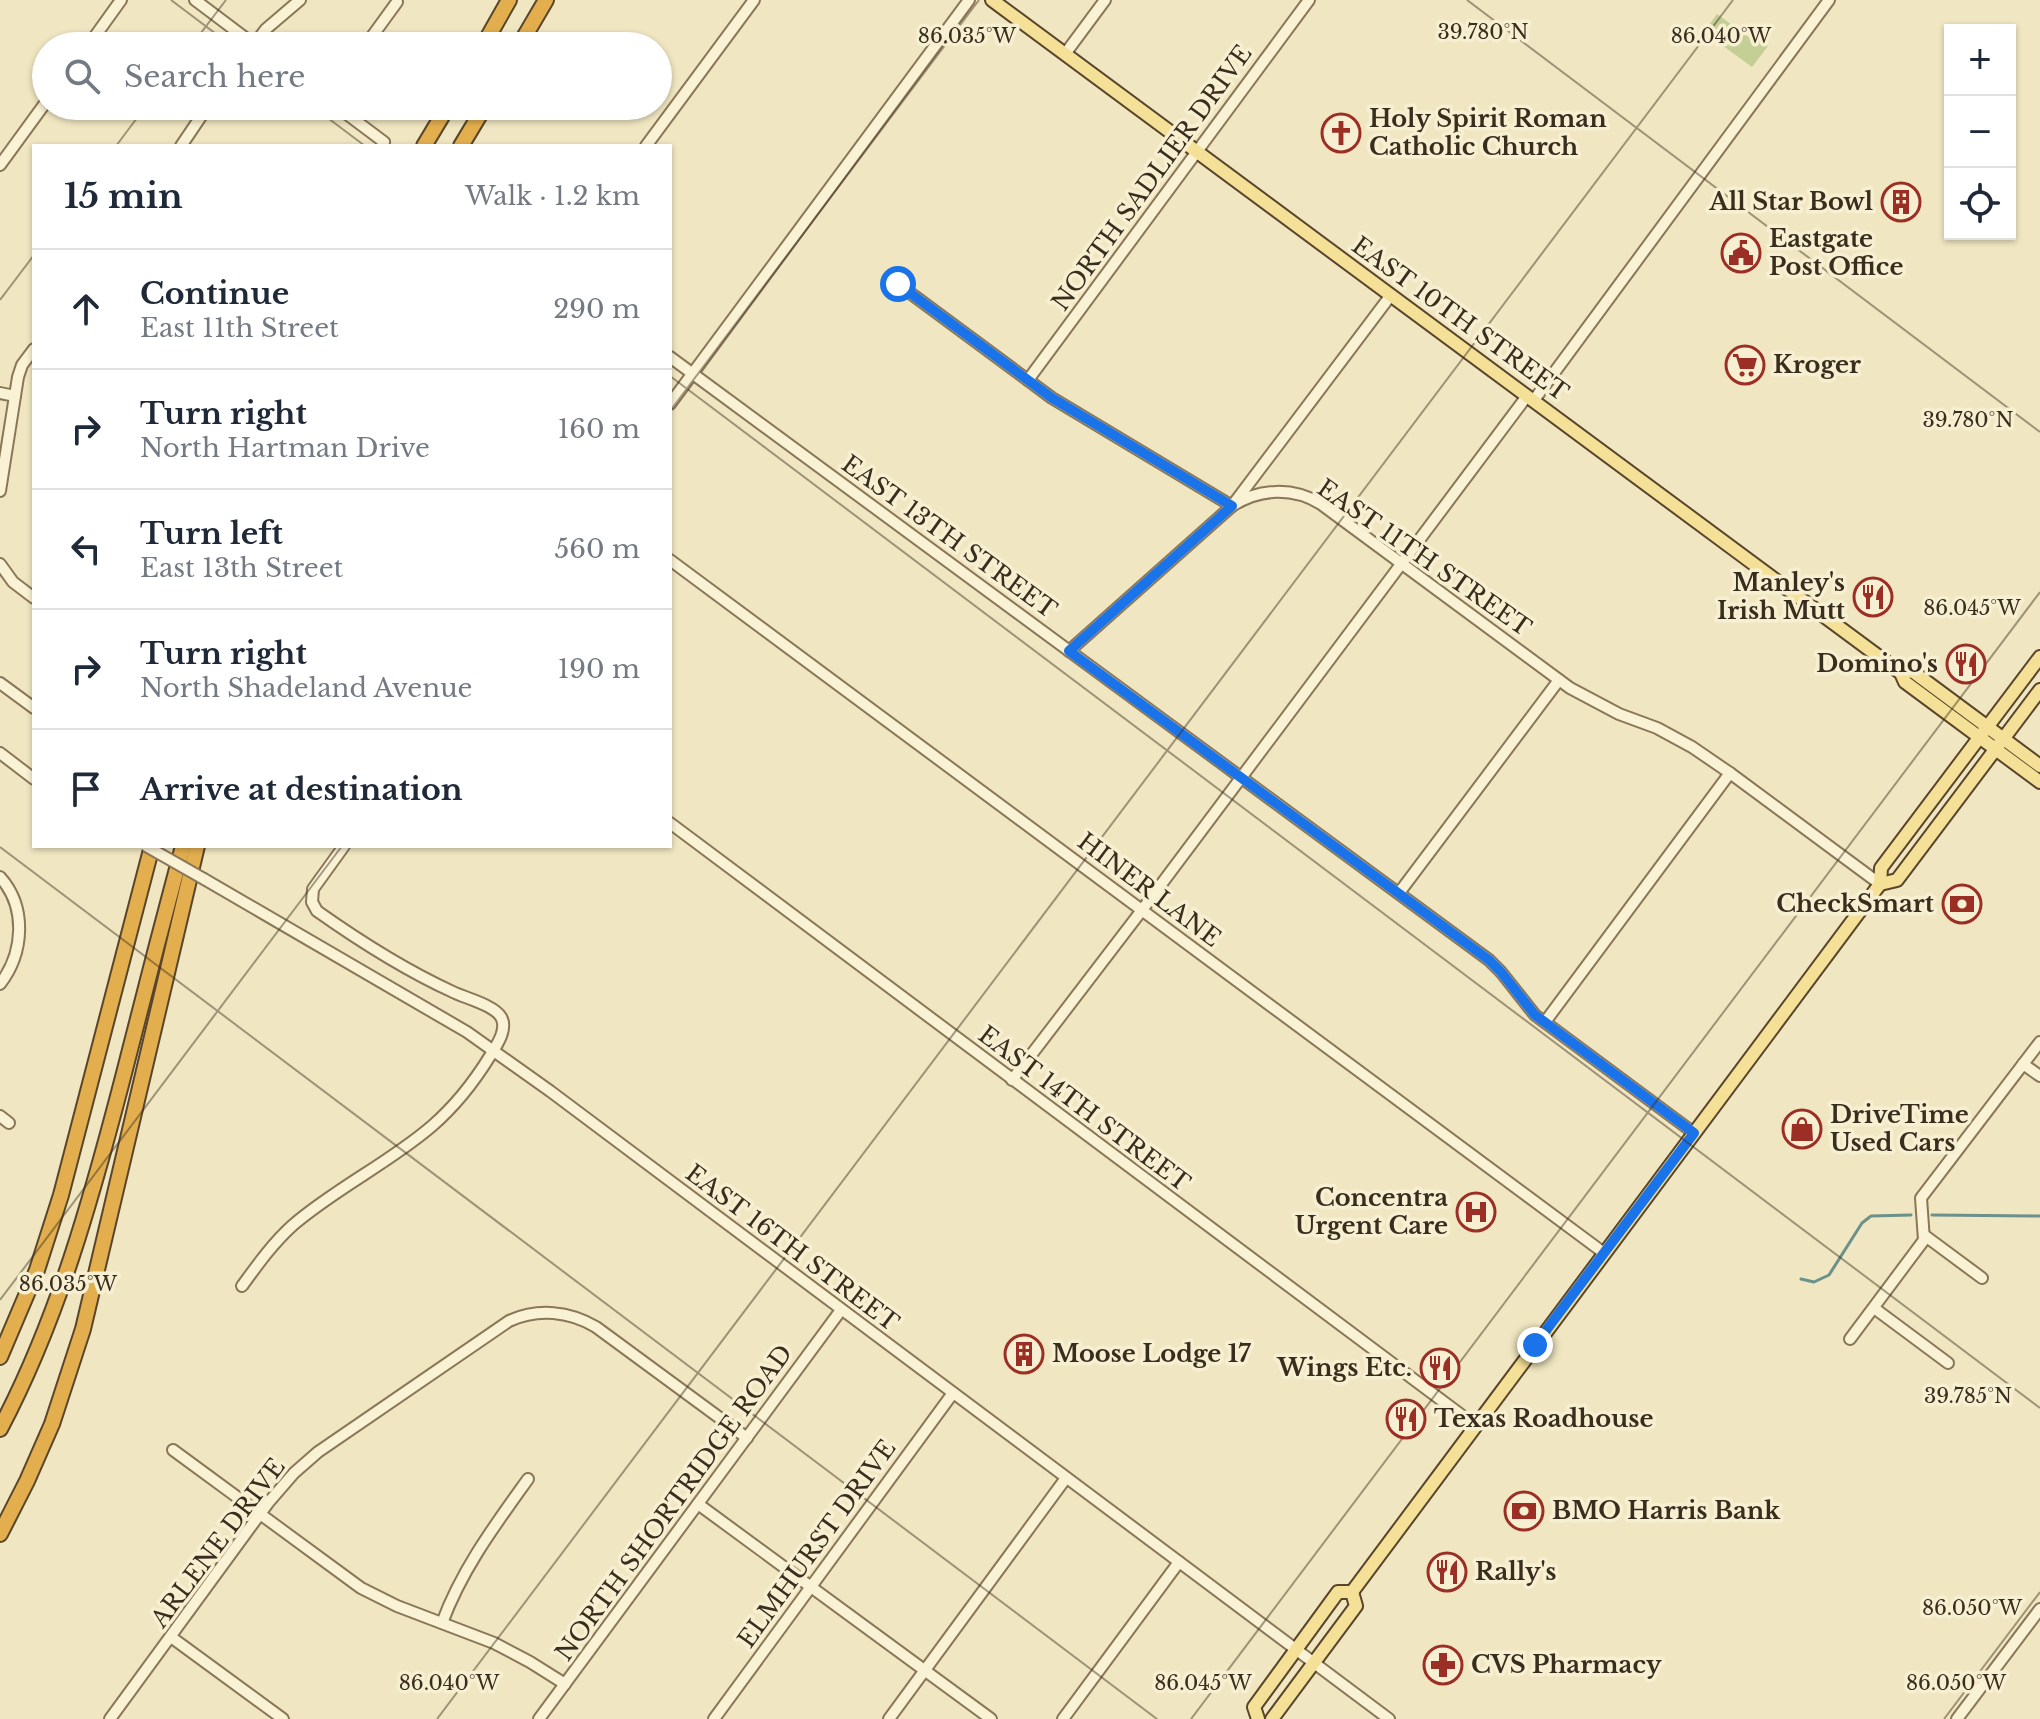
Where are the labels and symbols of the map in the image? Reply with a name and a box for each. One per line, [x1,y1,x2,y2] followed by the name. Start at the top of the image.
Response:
[1437,20,1529,44] text: 39.780°N
[918,24,1017,48] text: 86.035°W
[1671,24,1772,48] text: 86.040°W
[1046,39,1258,316] street label: NORTH SADLIER DRIVE
[1369,104,1607,161] place label: Holy Spirit Roman Catholic Church
[1320,112,1362,154] church icon: Holy Spirit Roman Catholic Church
[1880,181,1922,223] building icon: All Star Bowl
[1708,187,1873,216] place label: All Star Bowl
[1769,224,1903,281] place label: Eastgate Post Office
[1346,230,1574,407] street label: EAST 10TH STREET
[1720,232,1762,274] public building icon: Eastgate Post Office
[880,266,916,302] route start
[1724,344,1766,386] supermarket icon: Kroger
[1773,350,1861,379] place label: Kroger
[1922,408,2014,432] text: 39.780°N
[836,449,1062,624] street label: EAST 13TH STREET
[1312,473,1537,642] street label: EAST 11TH STREET
[1717,568,1846,625] place label: Manley's Irish Mutt
[1852,576,1894,618] restaurant icon: Manley's Irish Mutt
[1923,596,2021,620] text: 86.045°W
[1945,643,1987,685] restaurant icon: Domino's
[1816,649,1938,678] place label: Domino's
[1072,826,1226,953] street label: HINER LANE
[1941,883,1983,925] bank icon: CheckSmart
[1776,889,1935,918] place label: CheckSmart
[973,1020,1196,1197] street label: EAST 14TH STREET
[1830,1100,1969,1157] place label: DriveTime Used Cars
[1781,1108,1823,1150] shop icon: DriveTime Used Cars
[680,1158,904,1337] street label: EAST 16TH STREET
[1295,1183,1448,1240] place label: Concentra Urgent Care
[1455,1191,1497,1233] hospital icon: Concentra Urgent Care
[19,1272,118,1296] text: 86.035°W
[1517,1327,1553,1363] route end
[1003,1333,1045,1375] building icon: Moose Lodge 17
[549,1339,798,1666] street label: NORTH SHORTRIDGE ROAD
[1052,1339,1251,1368] place label: Moose Lodge 17
[1419,1347,1461,1389] restaurant icon: Wings Etc.
[1276,1353,1412,1382] place label: Wings Etc.
[1924,1384,2012,1408] text: 39.785°N
[1385,1398,1427,1440] restaurant icon: Texas Roadhouse
[1434,1404,1653,1433] place label: Texas Roadhouse
[732,1434,902,1653] street label: ELMHURST DRIVE
[144,1452,291,1634] street label: ARLENE DRIVE
[1503,1490,1545,1532] bank icon: BMO Harris Bank
[1552,1496,1781,1525] place label: BMO Harris Bank
[1426,1551,1468,1593] restaurant icon: Rally's
[1475,1557,1557,1586] place label: Rally's
[1922,1596,2023,1620] text: 86.050°W
[1422,1644,1464,1686] pharmacy icon: CVS Pharmacy
[1471,1650,1662,1679] place label: CVS Pharmacy
[399,1671,500,1695] text: 86.040°W
[1154,1671,1252,1695] text: 86.045°W
[1906,1671,2007,1695] text: 86.050°W

